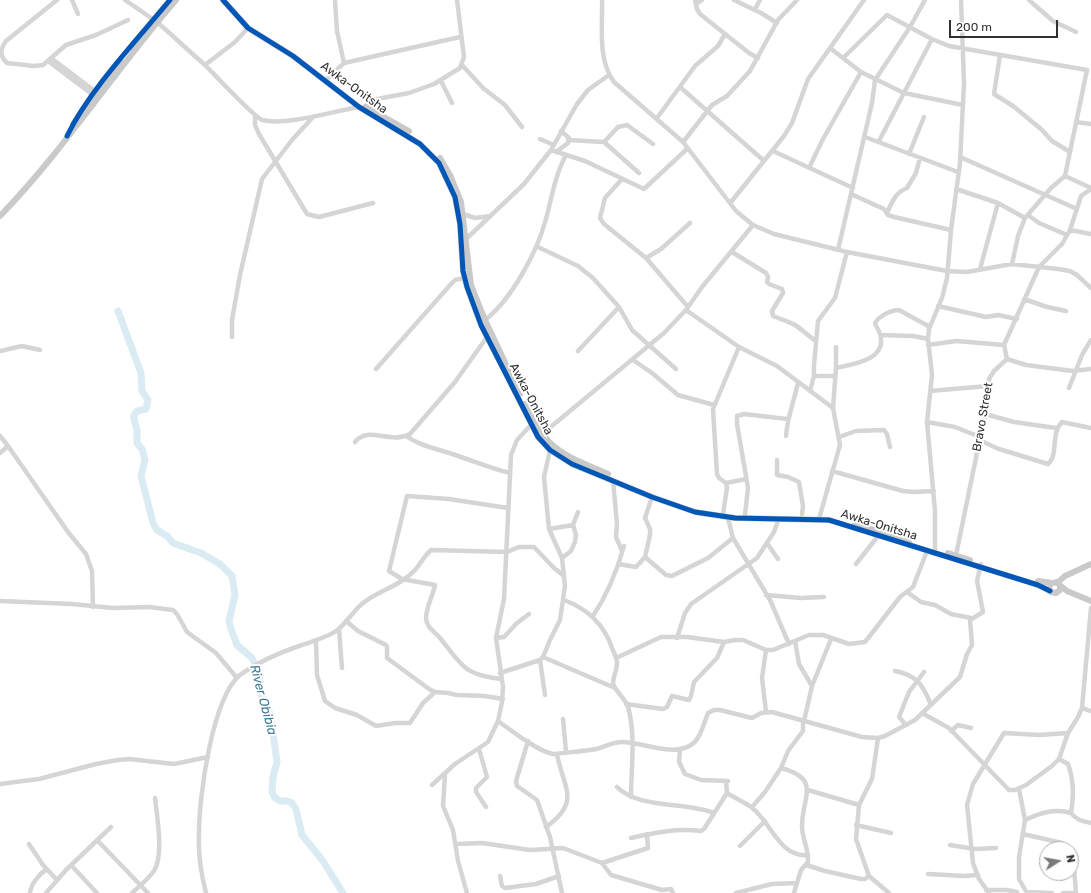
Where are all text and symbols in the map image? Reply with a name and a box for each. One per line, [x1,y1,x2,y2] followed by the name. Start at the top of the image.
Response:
[951,12,1060,38] scale bar
[956,20,992,34] text: 200 m
[318,59,390,117] street label: Awka-Onitsha
[506,361,556,437] street label: Awka-Onitsha
[970,381,996,453] street label: Bravo Street
[839,507,919,543] street label: Awka-Onitsha
[246,663,280,737] water label: River Obibia
[1039,841,1079,881] north arrow
[1063,854,1077,864] text: N

